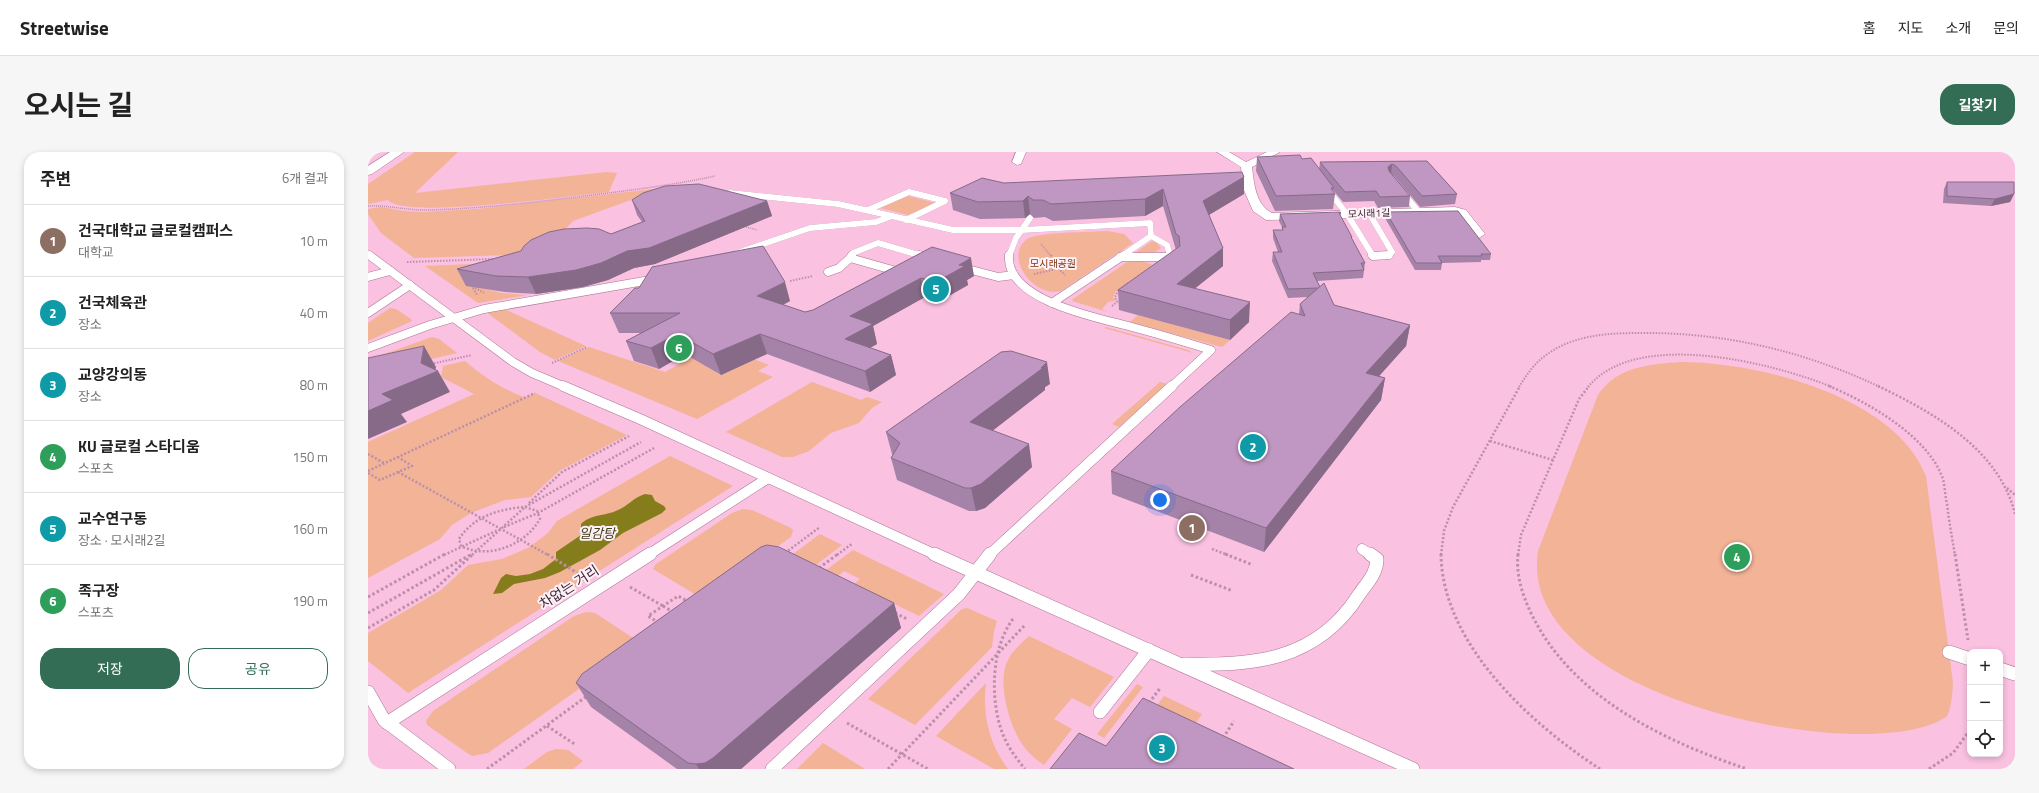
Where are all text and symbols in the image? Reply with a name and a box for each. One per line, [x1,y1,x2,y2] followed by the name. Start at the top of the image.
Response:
[20,13,109,42] text: Streetwise
[1863,17,1876,38] text: 홈
[1898,17,1923,38] text: 지도
[1945,17,1971,38] text: 소개
[1993,17,2019,38] text: 문의
[24,83,133,126] text: 오시는 길
[1940,84,2015,125] button: 길찾기
[40,166,71,192] text: 주변
[282,168,328,188] text: 6개 결과
[1348,205,1390,222] street label: 모시래1길
[78,219,233,242] text: 건국대학교 글로컬캠퍼스
[49,231,57,251] text: 1
[300,231,328,251] text: 10 m
[78,242,114,262] text: 대학교
[1030,256,1076,271] park label: 모시래공원
[923,274,949,304] pin: 5
[78,291,147,314] text: 건국체육관
[49,303,57,323] text: 2
[300,303,328,323] text: 40 m
[78,314,102,334] text: 장소
[666,333,692,363] pin: 6
[78,363,147,386] text: 교양강의동
[49,375,57,395] text: 3
[300,375,328,395] text: 80 m
[78,386,102,406] text: 장소
[1240,432,1266,462] pin: 2
[78,435,200,458] text: KU 글로컬 스타디움
[49,447,57,467] text: 4
[292,447,328,467] text: 150 m
[78,458,114,478] text: 스포츠
[1150,490,1170,510] your location
[78,507,147,530] text: 교수연구동
[1179,513,1205,543] pin: 1
[49,519,57,539] text: 5
[292,519,328,539] text: 160 m
[579,523,617,543] water label: 일감탕
[78,530,166,550] text: 장소 · 모시래2길
[1724,542,1750,572] pin: 4
[535,559,603,614] street label: 차없는 거리
[78,579,119,602] text: 족구장
[49,591,57,611] text: 6
[292,591,328,611] text: 190 m
[78,602,114,622] text: 스포츠
[40,648,180,689] button: 저장
[188,648,328,689] button: 공유
[1967,649,2003,757] map controls
[1967,649,2003,685] button: +
[1967,685,2003,721] button: −
[1967,721,2003,757] button: locate
[1149,733,1175,763] pin: 3

